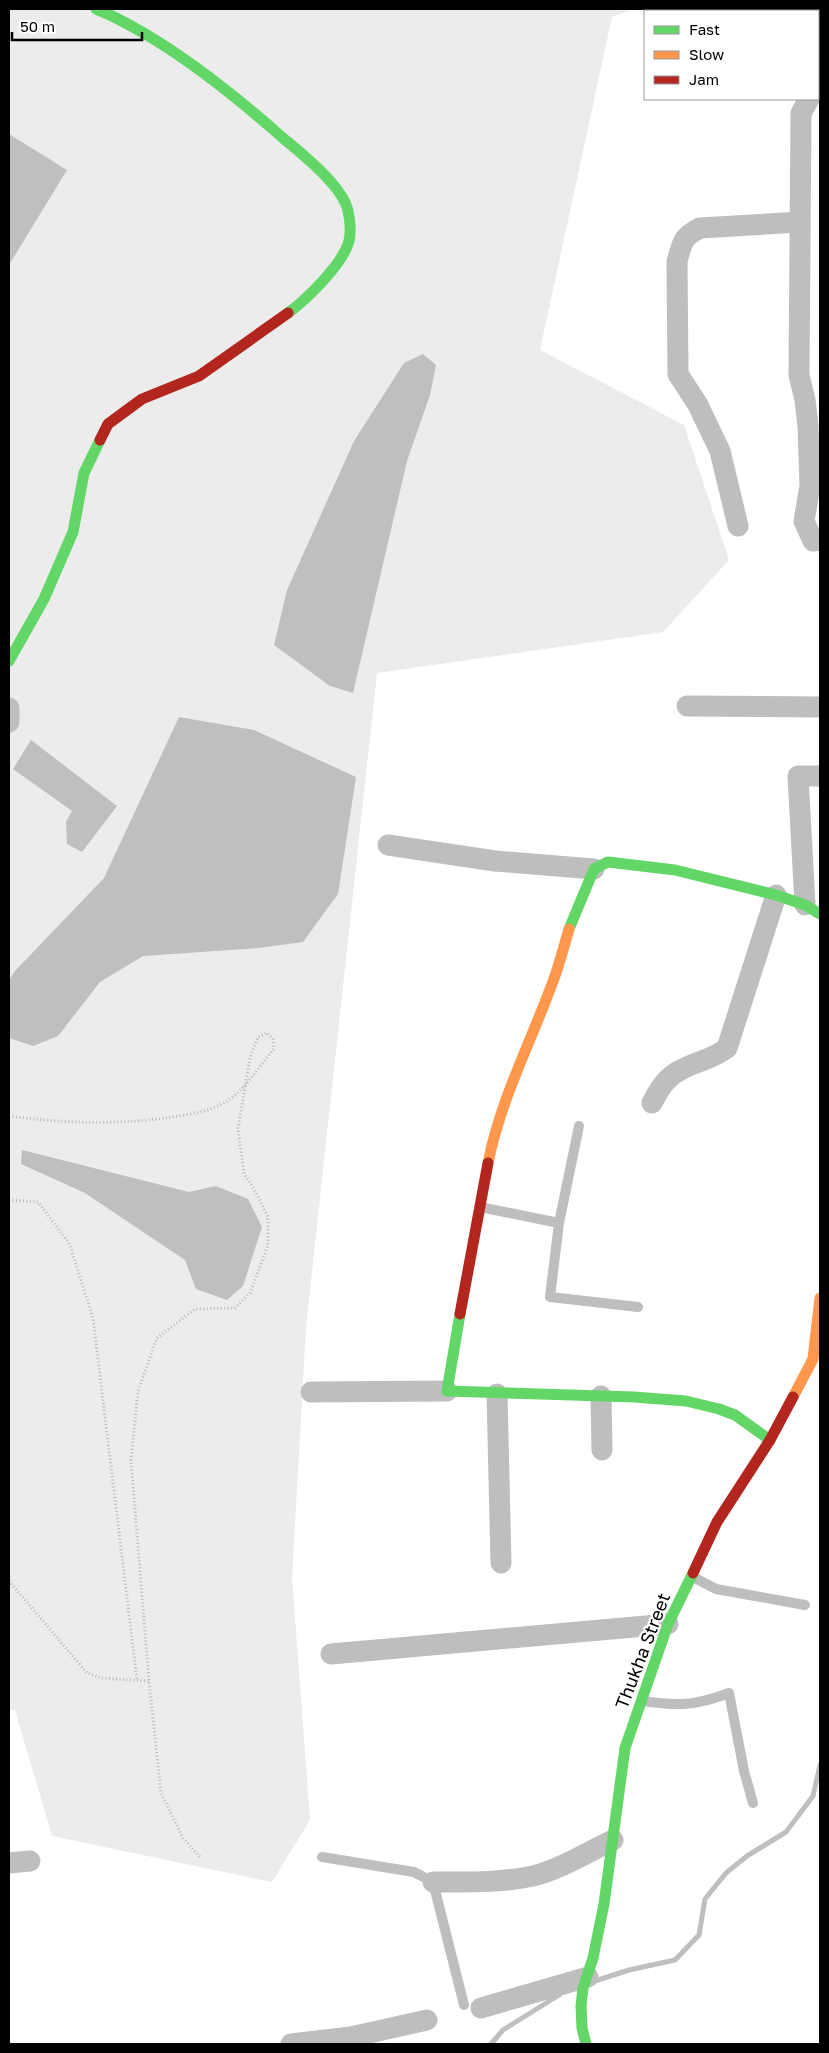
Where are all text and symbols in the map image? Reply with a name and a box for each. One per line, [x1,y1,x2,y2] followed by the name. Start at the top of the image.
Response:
[12,10,142,42] scale bar
[644,10,819,100] legend
[20,17,55,35] text: 50 m
[689,20,720,38] text: Fast
[689,45,724,63] text: Slow
[689,70,719,88] text: Jam
[610,1590,674,1712] street label: Thukha Street

